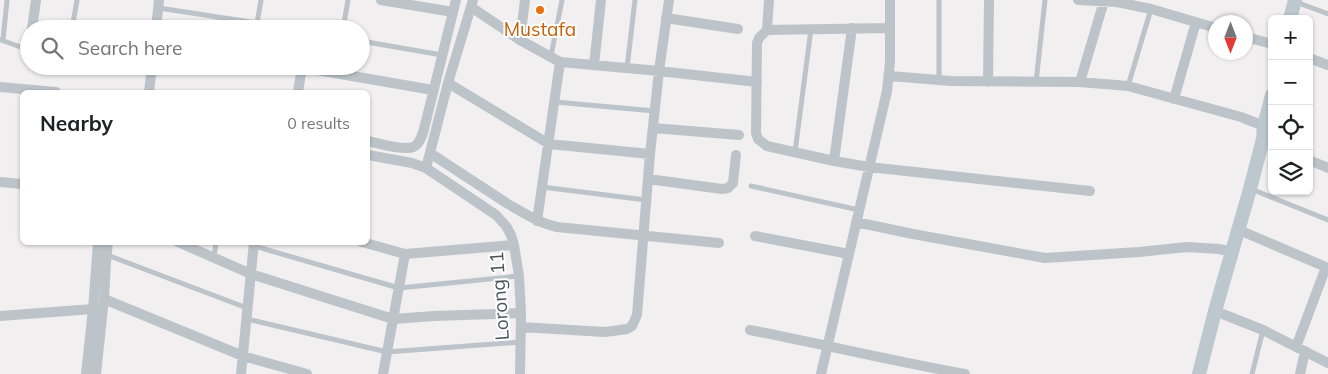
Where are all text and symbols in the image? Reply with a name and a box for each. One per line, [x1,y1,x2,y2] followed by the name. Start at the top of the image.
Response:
[534,4,546,16] marker: Mustafa
[1208,15,1253,60] north arrow
[1268,15,1313,195] map controls
[1268,15,1313,60] button: +
[504,17,576,41] place label: Mustafa
[20,20,370,75] search box
[38,34,66,62] icon: search
[78,36,182,60] text: Search here
[1268,60,1313,105] button: −
[1268,105,1313,150] button: locate
[40,110,113,136] text: Nearby
[287,113,350,133] text: 0 results
[1268,150,1313,195] button: layers
[484,251,514,341] street label: Lorong 11

